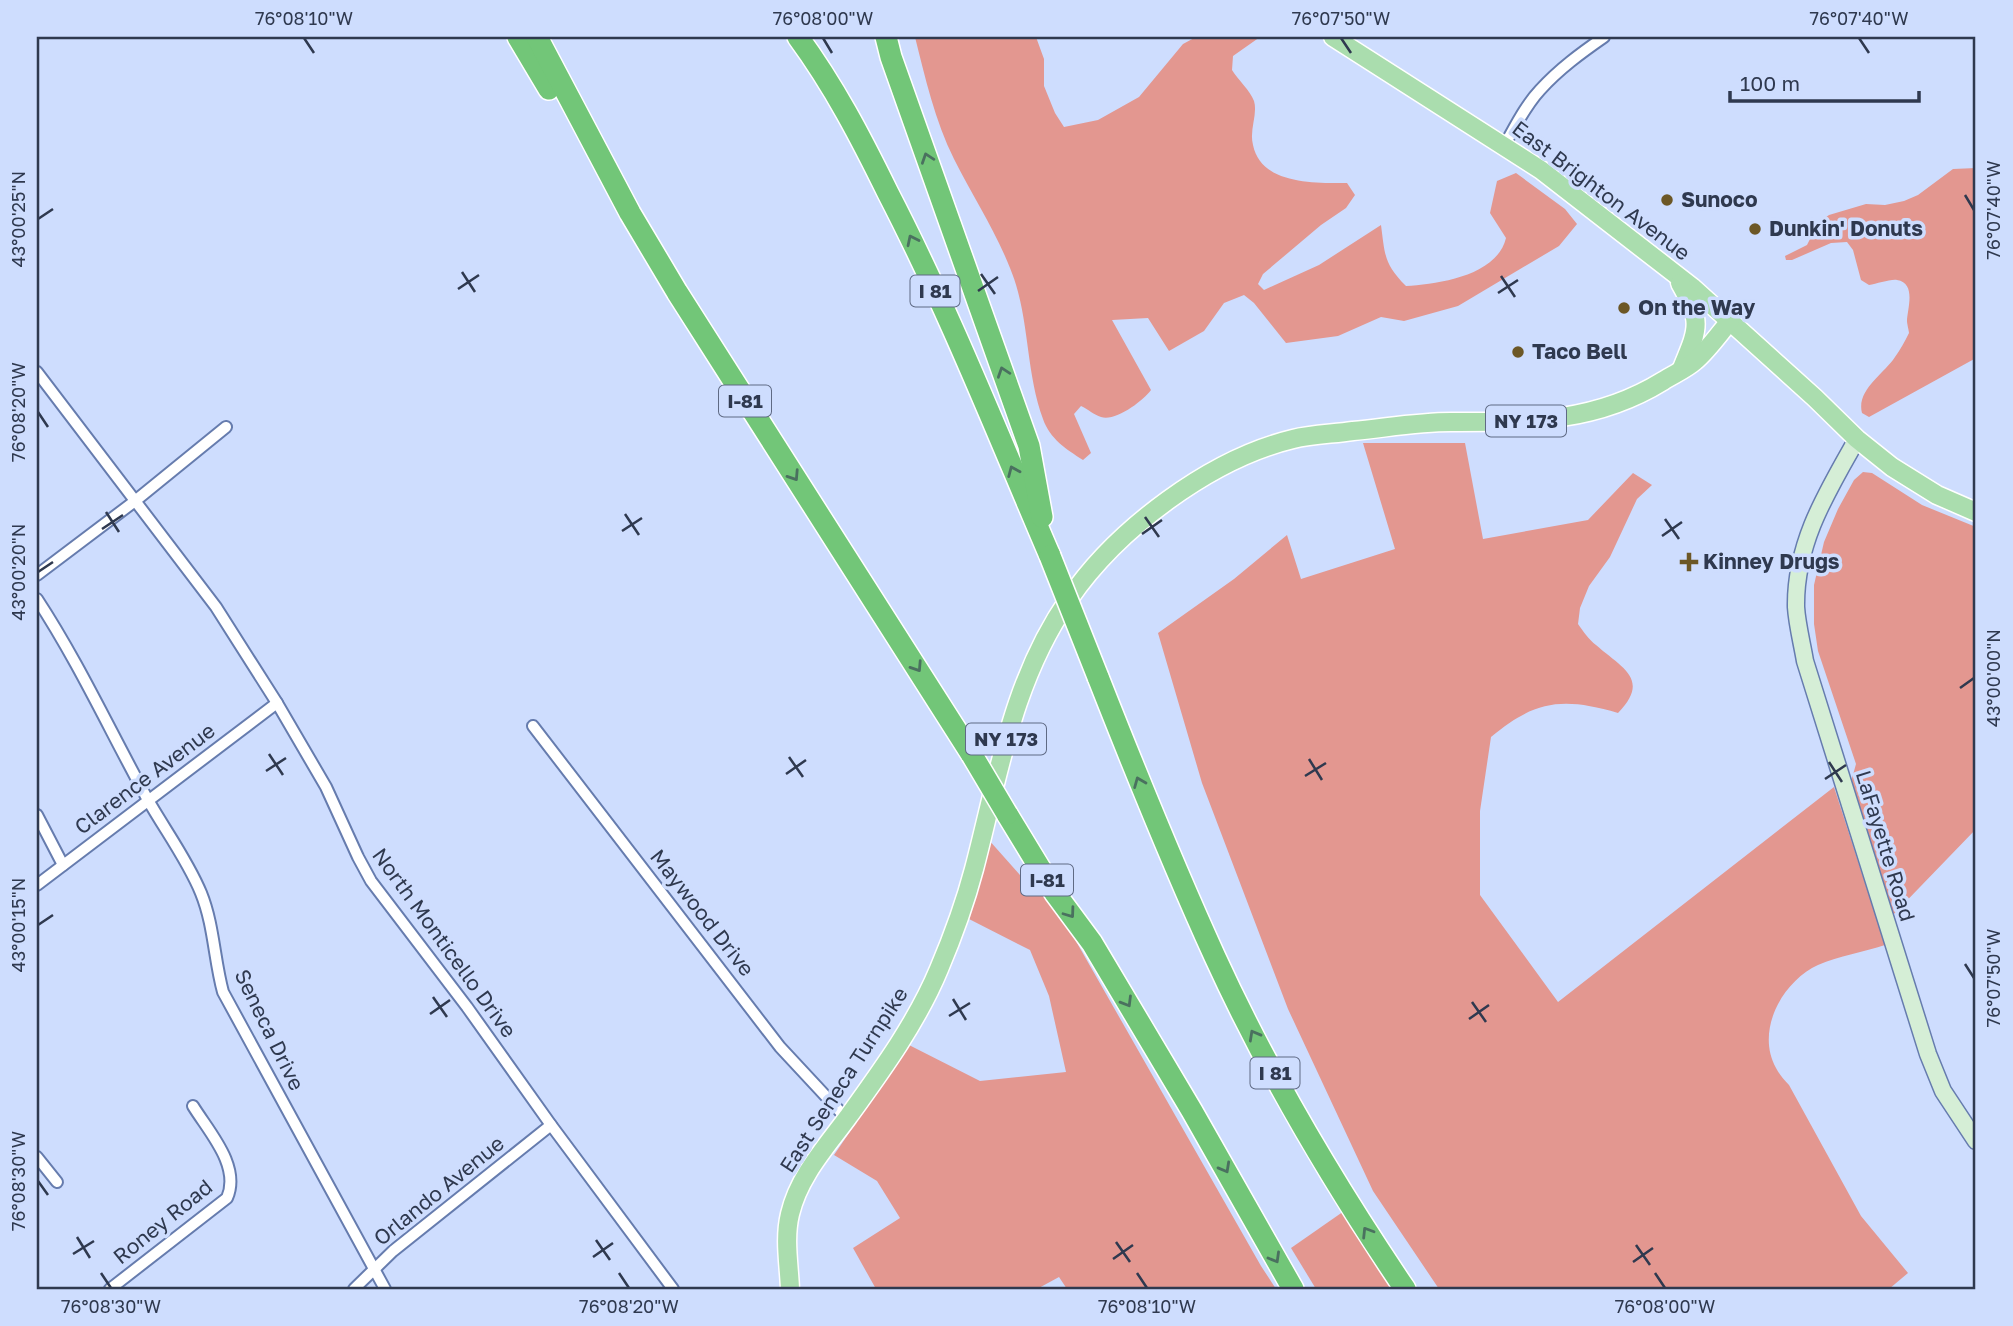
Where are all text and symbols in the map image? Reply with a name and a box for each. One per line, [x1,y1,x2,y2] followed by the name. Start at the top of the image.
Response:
[255,7,353,29] text: 76°08'10"W
[773,7,873,29] text: 76°08'00"W
[1292,7,1390,29] text: 76°07'50"W
[1810,7,1908,29] text: 76°07'40"W
[1730,60,1918,104] scale bar
[1740,70,1800,96] text: 100 m
[1508,115,1696,266] street label: East Brighton Avenue
[921,152,935,164] one-way arrow
[1982,161,2004,259] text: 76°07'40"W
[7,171,29,267] text: 43°00'25"N
[1681,186,1758,212] place label: Sunoco
[1659,192,1675,208] marker: Sunoco
[1769,215,1923,241] place label: Dunkin' Donuts
[1747,221,1763,237] marker: Dunkin' Donuts
[907,235,921,247] one-way arrow
[911,276,960,306] road number: I 81
[1638,294,1756,320] place label: On the Way
[1616,300,1632,316] marker: On the Way
[1532,338,1627,364] place label: Taco Bell
[1510,344,1526,360] marker: Taco Bell
[7,362,29,462] text: 76°08'20"W
[997,366,1011,379] one-way arrow
[719,386,771,416] road number: I-81
[1486,406,1566,436] road number: NY 173
[1008,466,1022,478] one-way arrow
[785,468,798,481] one-way arrow
[7,523,29,621] text: 43°00'20"N
[1703,548,1840,574] place label: Kinney Drugs
[1681,554,1697,570] marker: Kinney Drugs
[1982,629,2004,727] text: 43°00'00"N
[909,659,922,672] one-way arrow
[69,717,220,839] street label: Clarence Avenue
[966,724,1046,754] road number: NY 173
[1851,767,1921,924] street label: LaFayette Road
[1134,777,1148,789] one-way arrow
[367,843,522,1042] street label: North Monticello Drive
[645,844,760,981] street label: Maywood Drive
[1021,864,1073,895] road number: I-81
[7,878,29,972] text: 43°00'15"N
[1062,905,1074,918] one-way arrow
[1982,929,2004,1027] text: 76°07'50"W
[229,965,310,1094] street label: Seneca Drive
[774,982,913,1177] street label: East Seneca Turnpike
[1118,994,1131,1007] one-way arrow
[1249,1030,1262,1042] one-way arrow
[1250,1058,1300,1088] road number: I 81
[368,1130,509,1251] street label: Orlando Avenue
[7,1131,29,1231] text: 76°08'30"W
[1217,1161,1230,1174] one-way arrow
[108,1173,217,1269] street label: Roney Road
[1362,1227,1375,1240] one-way arrow
[1267,1250,1280,1263] one-way arrow
[61,1295,161,1317] text: 76°08'30"W
[579,1295,679,1317] text: 76°08'20"W
[1098,1295,1196,1317] text: 76°08'10"W
[1615,1295,1715,1317] text: 76°08'00"W

